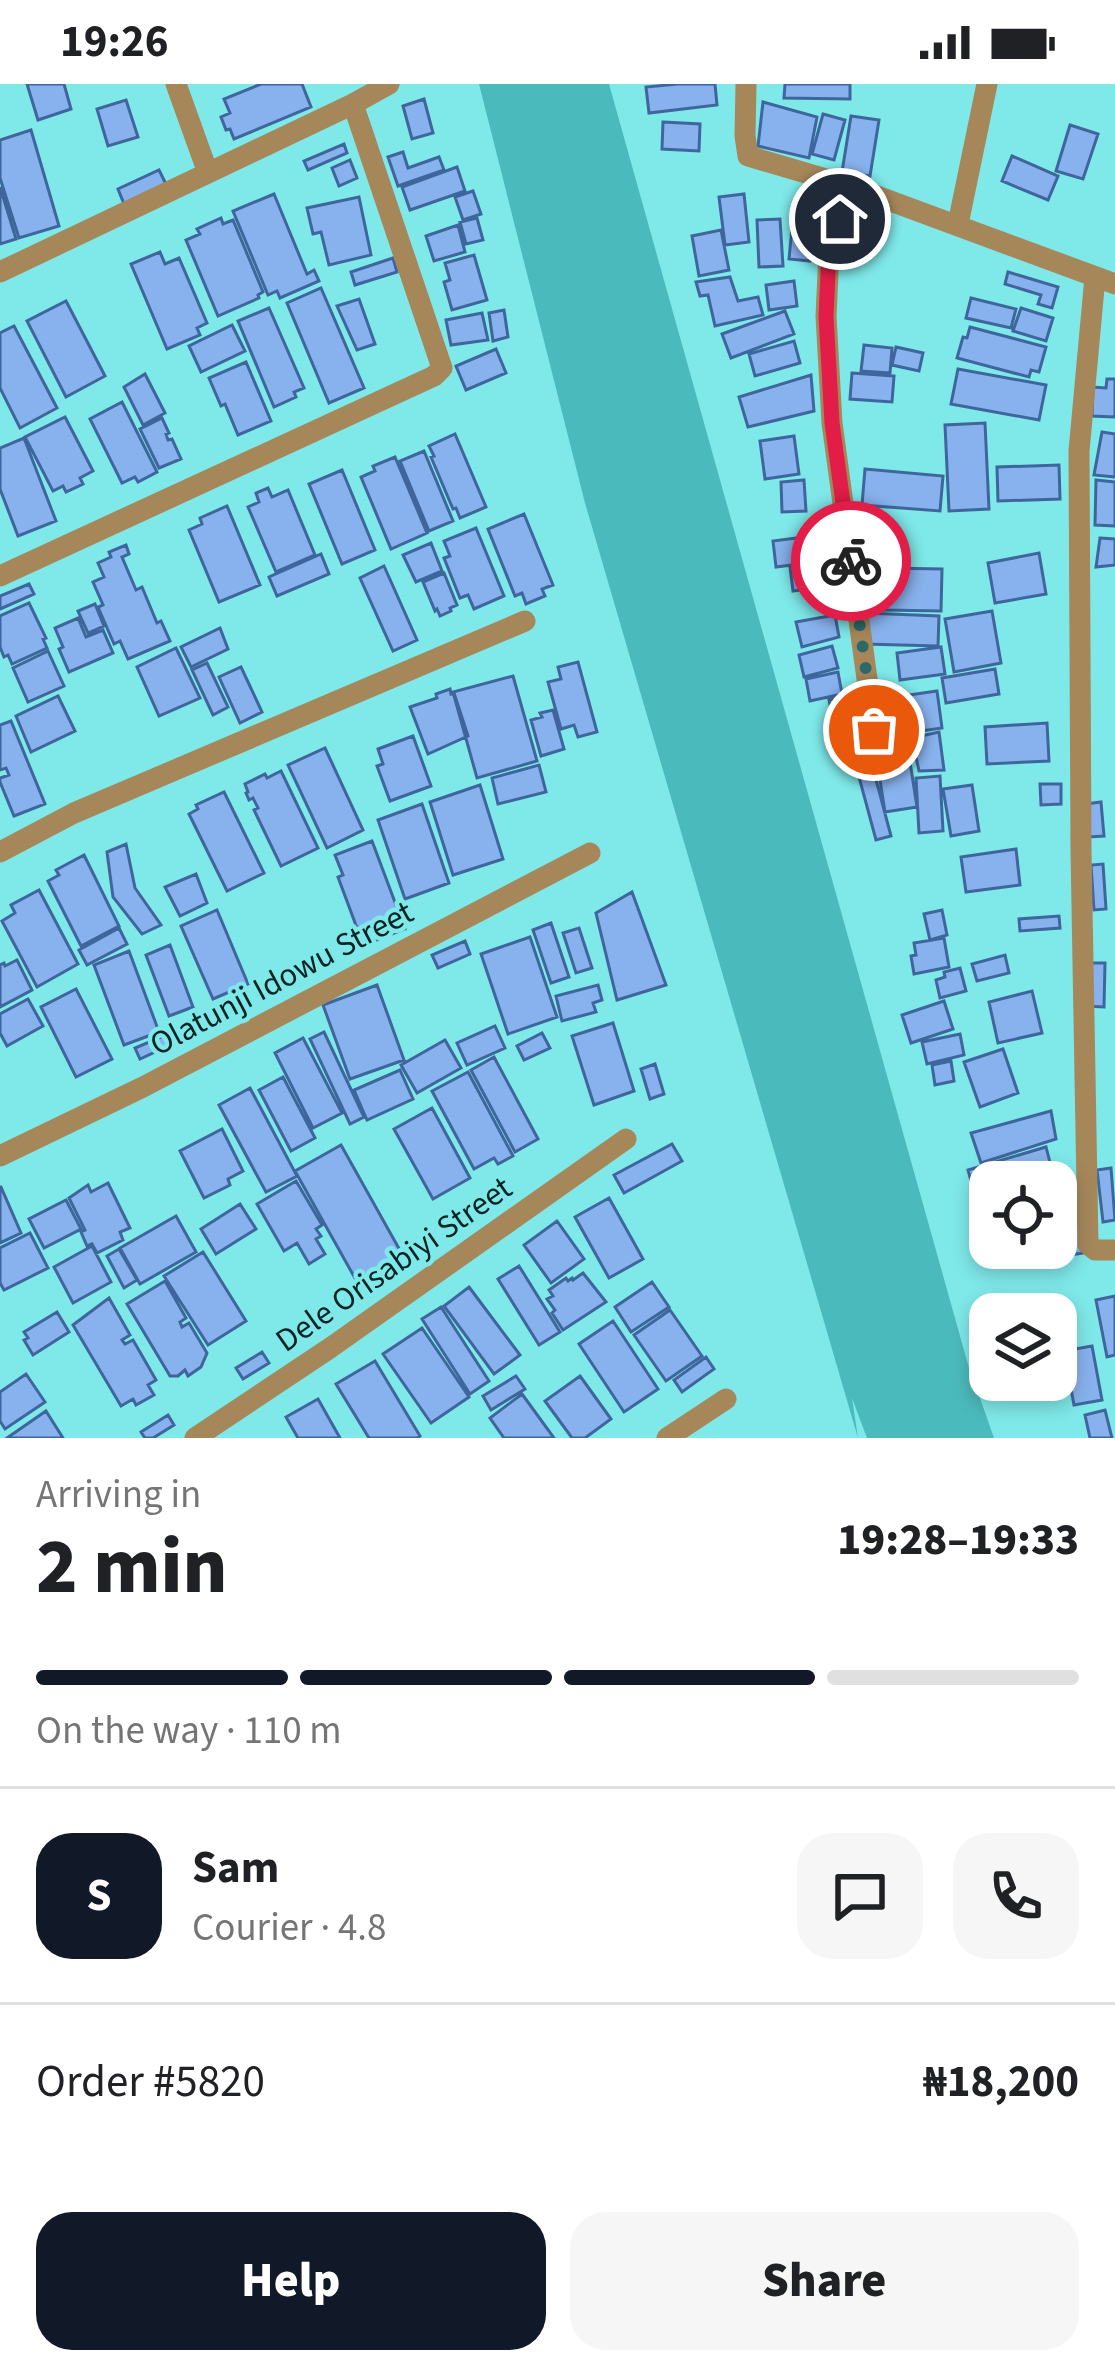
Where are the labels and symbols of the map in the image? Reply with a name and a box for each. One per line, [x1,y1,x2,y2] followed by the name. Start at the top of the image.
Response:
[789,168,891,270] pin
[791,501,911,621] courier
[823,679,925,781] pin
[142,889,422,1068] street label: Olatunji Idowu Street
[266,1165,522,1364] street label: Dele Orisabiyi Street

